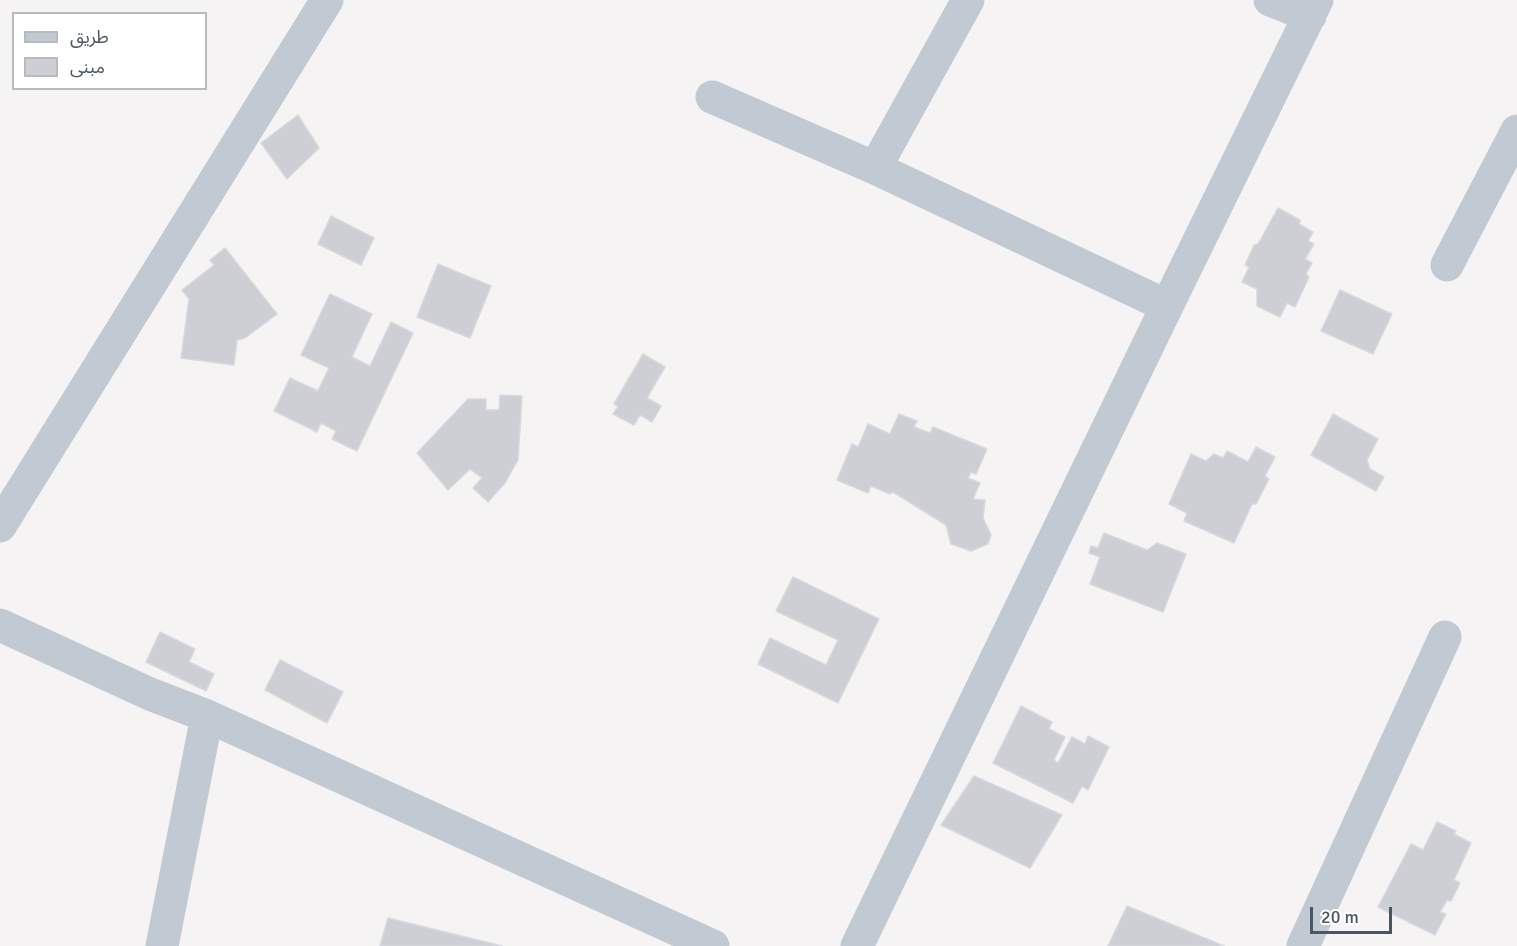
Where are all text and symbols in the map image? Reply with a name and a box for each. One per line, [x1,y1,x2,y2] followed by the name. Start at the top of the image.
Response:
[12,12,207,90] legend
[70,26,109,48] text: طريق
[70,56,105,78] text: مبنى
[1313,895,1396,933] scale bar
[1321,906,1359,928] text: 20 m

